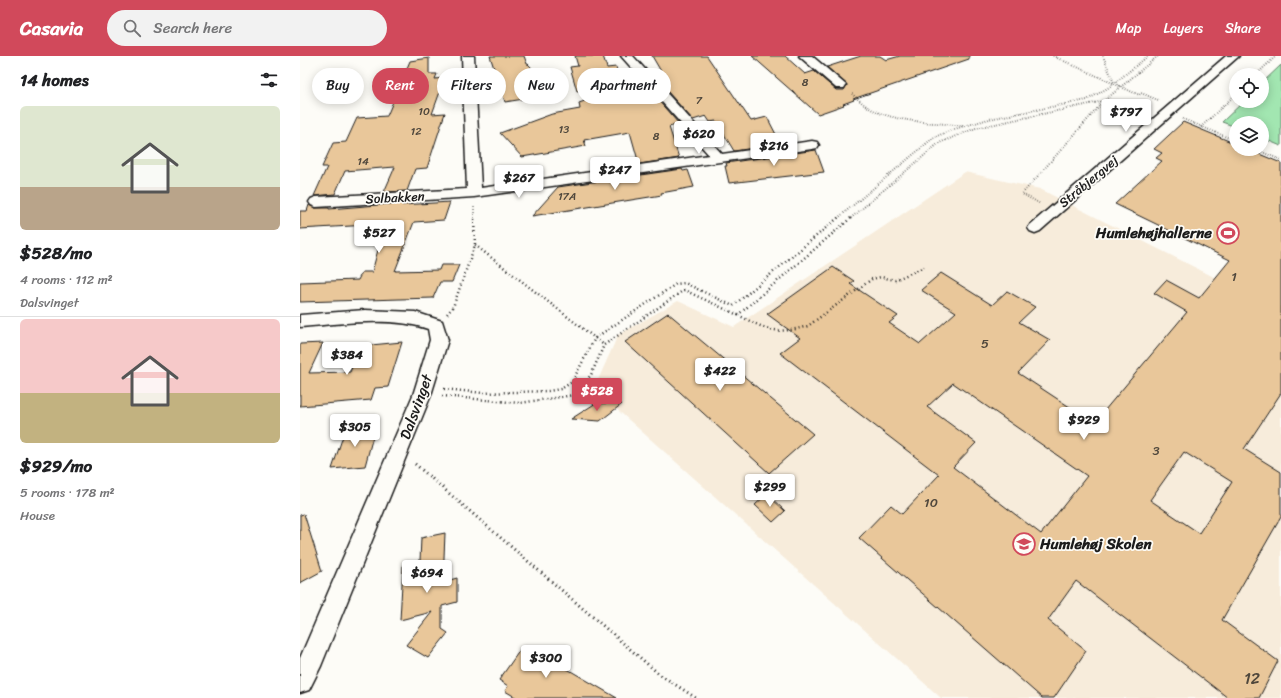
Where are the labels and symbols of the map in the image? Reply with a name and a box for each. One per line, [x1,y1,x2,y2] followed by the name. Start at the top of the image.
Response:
[802,73,809,92] house number: 8
[696,91,703,110] house number: 7
[1102,99,1150,133] pin: $797
[418,102,430,121] house number: 10
[559,120,569,139] house number: 13
[675,121,723,155] pin: $620
[410,122,422,141] house number: 12
[653,127,660,146] house number: 8
[750,133,798,167] pin: $216
[1053,149,1124,213] street label: Stråbjergvej
[357,152,369,171] house number: 14
[591,157,639,191] pin: $247
[495,165,543,199] pin: $267
[365,184,425,211] street label: Solbakken
[558,187,576,206] house number: 17A
[355,220,403,254] pin: $527
[1095,220,1212,246] place label: Humlehøjhallerne
[1215,220,1241,246] sports icon: Humlehøjhallerne
[1231,265,1237,288] house number: 1
[981,332,989,355] house number: 5
[323,342,371,376] pin: $384
[696,358,744,392] pin: $422
[392,370,440,443] street label: Dalsvinget
[573,378,621,412] pin: $528
[1060,407,1108,441] pin: $929
[331,414,379,448] pin: $305
[1152,439,1160,462] house number: 3
[746,474,794,508] pin: $299
[924,491,938,514] house number: 10
[1011,531,1037,557] school or university icon: Humlehøj Skolen
[1039,531,1152,557] place label: Humlehøj Skolen
[403,560,451,594] pin: $694
[522,645,570,679] pin: $300
[1244,664,1260,693] house number: 12

